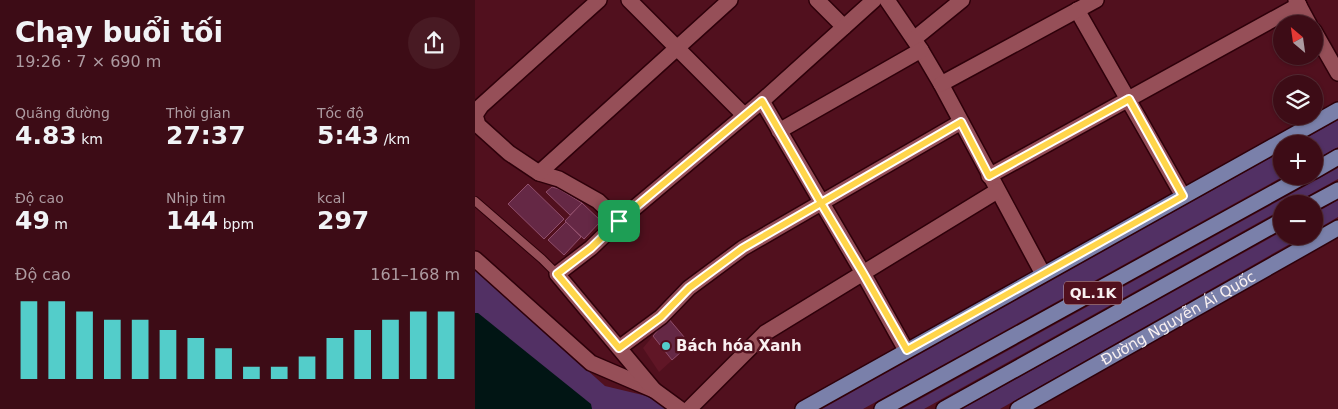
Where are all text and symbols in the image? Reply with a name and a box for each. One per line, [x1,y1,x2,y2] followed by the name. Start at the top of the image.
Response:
[1273,15,1323,65] north arrow
[1273,15,1323,245] map controls
[15,16,223,49] text: Chạy buổi tối
[408,17,460,69] button: share
[15,52,161,71] text: 19:26 · 7 × 690 m
[1273,75,1323,125] button: layers
[15,105,110,121] text: Quãng đường
[166,105,231,121] text: Thời gian
[317,105,364,121] text: Tốc độ
[15,121,77,150] text: 4.83
[166,121,246,150] text: 27:37
[317,121,379,150] text: 5:43
[77,131,103,147] text: km
[379,131,410,147] text: /km
[1273,135,1323,185] button: +
[15,190,64,206] text: Độ cao
[166,190,226,206] text: Nhịp tim
[317,190,345,206] text: kcal
[1273,195,1323,245] button: −
[598,200,640,242] pin
[15,206,50,235] text: 49
[166,206,218,235] text: 144
[317,206,369,235] text: 297
[605,207,633,235] icon: arrive
[50,216,68,232] text: m
[218,216,254,232] text: bpm
[15,265,71,284] text: Độ cao
[370,265,460,284] text: 161–168 m
[1098,268,1259,369] street label: Đường Nguyễn Ái Quốc
[1064,282,1122,304] road number: QL.1K
[676,337,802,355] place label: Bách hóa Xanh
[660,340,672,352] marker: Bách hóa Xanh

